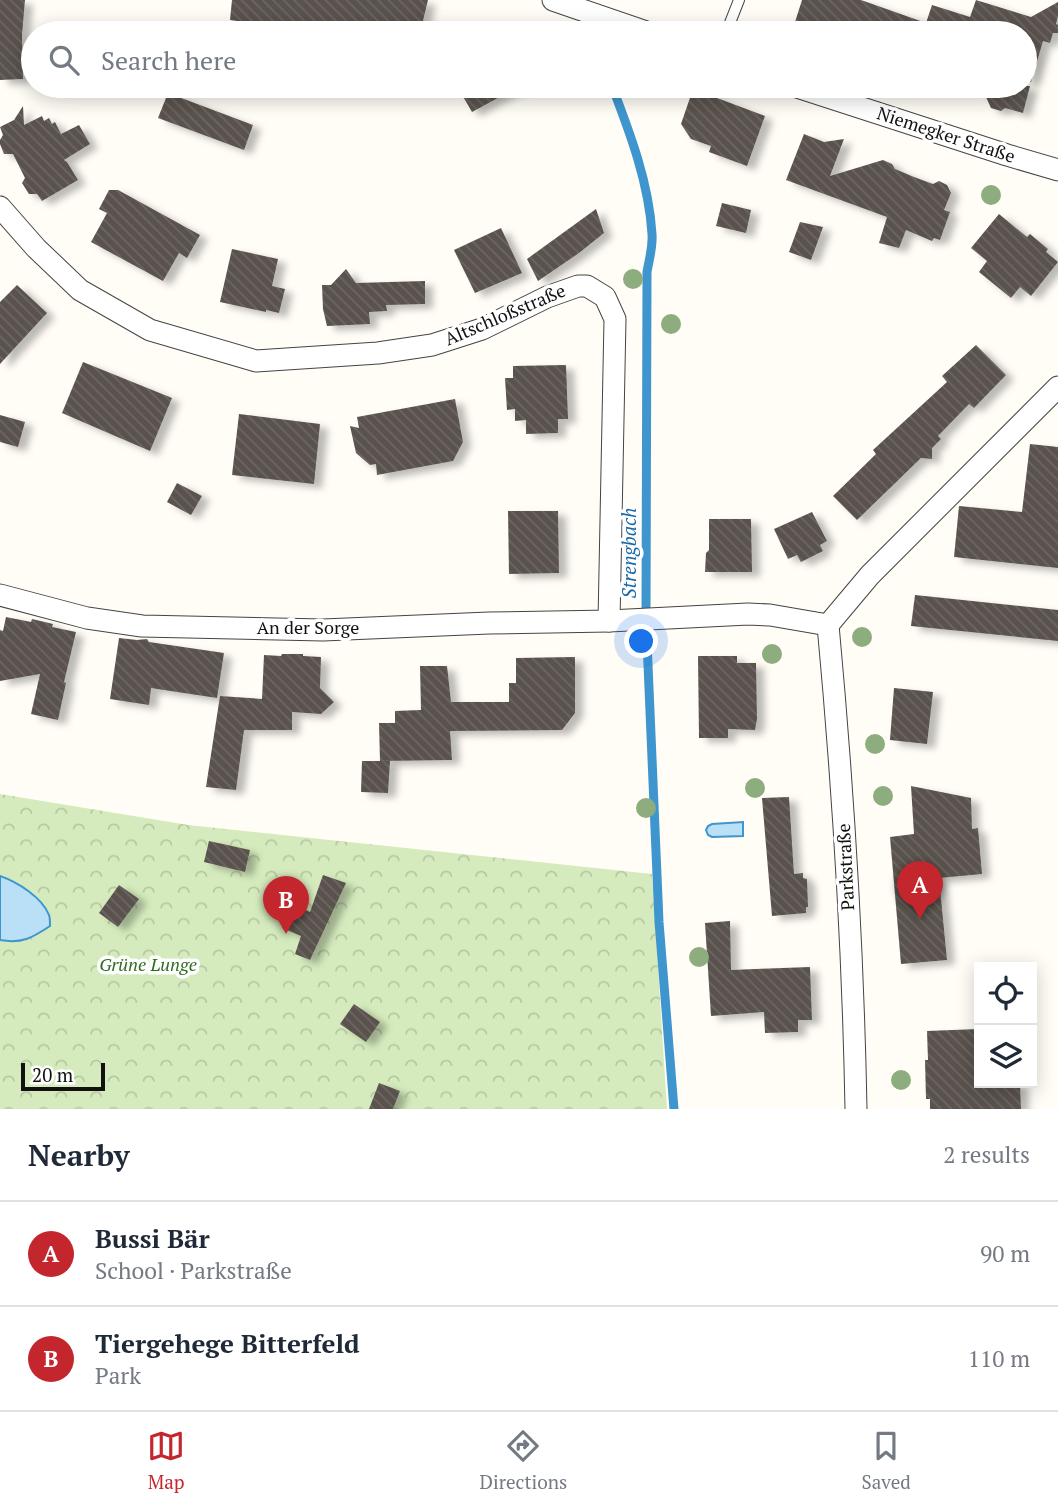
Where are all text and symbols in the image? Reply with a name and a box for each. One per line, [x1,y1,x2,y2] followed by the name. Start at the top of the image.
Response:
[21,21,1037,98] search box
[45,41,83,79] icon: search
[101,43,236,77] text: Search here
[874,100,1018,168] street label: Niemegker Straße
[441,278,569,350] street label: Altschloßstraße
[616,508,641,598] water label: Strengbach
[257,615,359,639] street label: An der Sorge
[624,624,658,658] your location
[831,823,859,911] street label: Parkstraße
[897,861,943,919] pin: A
[263,876,309,934] pin: B
[99,952,197,976] park label: Grüne Lunge
[974,962,1037,1088] map controls
[974,962,1037,1025] button: locate
[974,1025,1037,1088] button: layers
[21,1060,105,1092] scale bar
[32,1062,73,1087] text: 20 m
[28,1135,130,1175] text: Nearby
[943,1139,1030,1170] text: 2 results
[95,1221,210,1255] text: Bussi Bär
[43,1238,59,1269] text: A
[980,1238,1030,1269] text: 90 m
[95,1255,292,1286] text: School · Parkstraße
[95,1326,360,1360] text: Tiergehege Bitterfeld
[44,1343,58,1374] text: B
[968,1343,1030,1374] text: 110 m
[95,1360,141,1391] text: Park
[147,1427,185,1494] tab: Map
[480,1427,567,1494] tab: Directions
[862,1427,911,1494] tab: Saved

